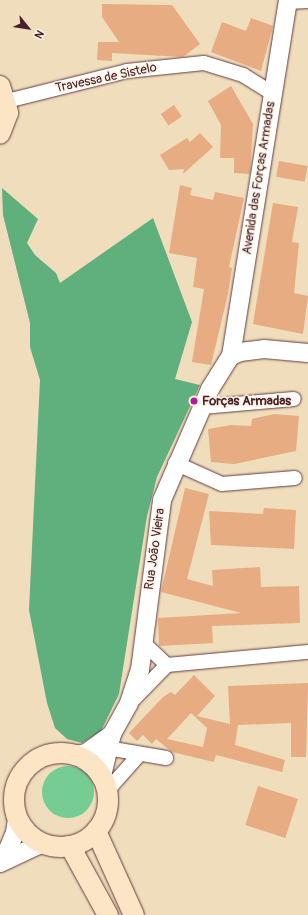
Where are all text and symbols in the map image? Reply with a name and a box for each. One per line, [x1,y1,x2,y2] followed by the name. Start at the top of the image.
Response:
[8,8,48,48] north arrow
[31,28,46,41] text: N
[54,60,158,96] street label: Travessa de Sistelo
[239,100,279,256] street label: Avenida das Forças Armadas
[202,393,291,409] place label: Forças Armadas
[189,396,199,406] marker: Forças Armadas
[142,507,168,591] street label: Rua João Vieira

